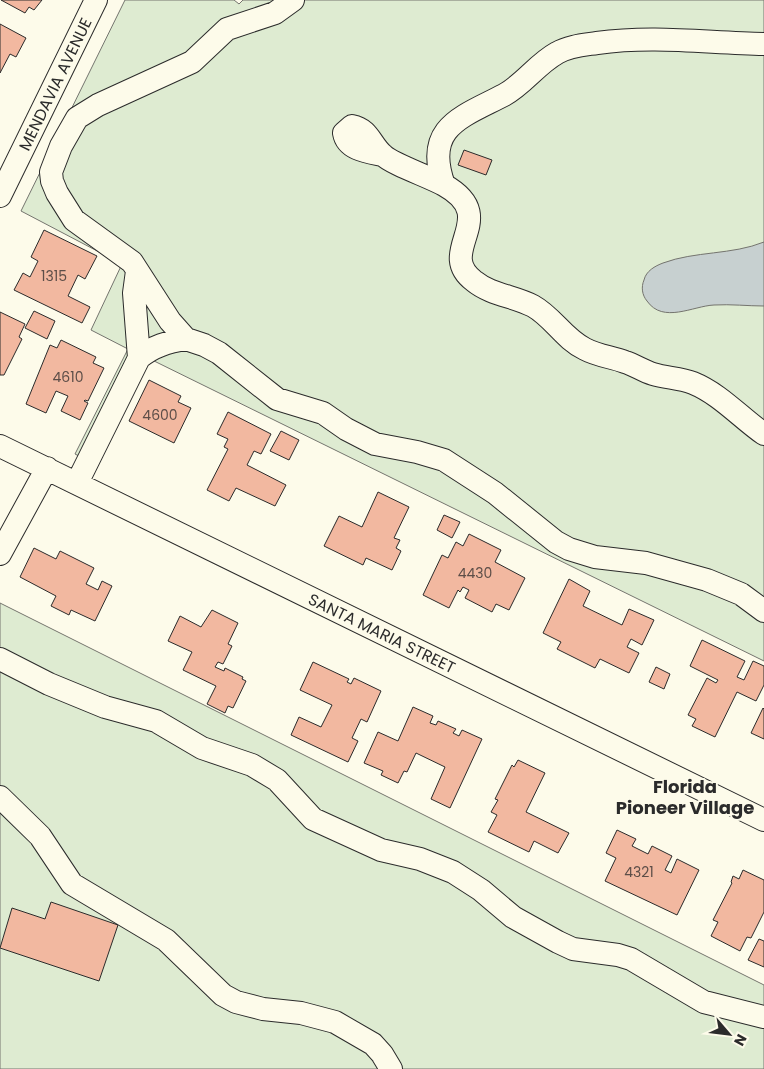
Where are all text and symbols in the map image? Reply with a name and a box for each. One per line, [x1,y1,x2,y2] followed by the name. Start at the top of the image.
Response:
[13,14,98,155] street label: MENDAVIA AVENUE
[41,266,67,286] house number: 1315
[53,367,83,387] house number: 4610
[142,405,178,425] house number: 4600
[458,563,492,583] house number: 4430
[304,588,460,679] street label: SANTA MARIA STREET
[616,774,754,820] district label: Florida Pioneer Village
[624,862,654,882] house number: 4321
[704,1009,754,1059] north arrow
[729,1031,752,1049] text: N

